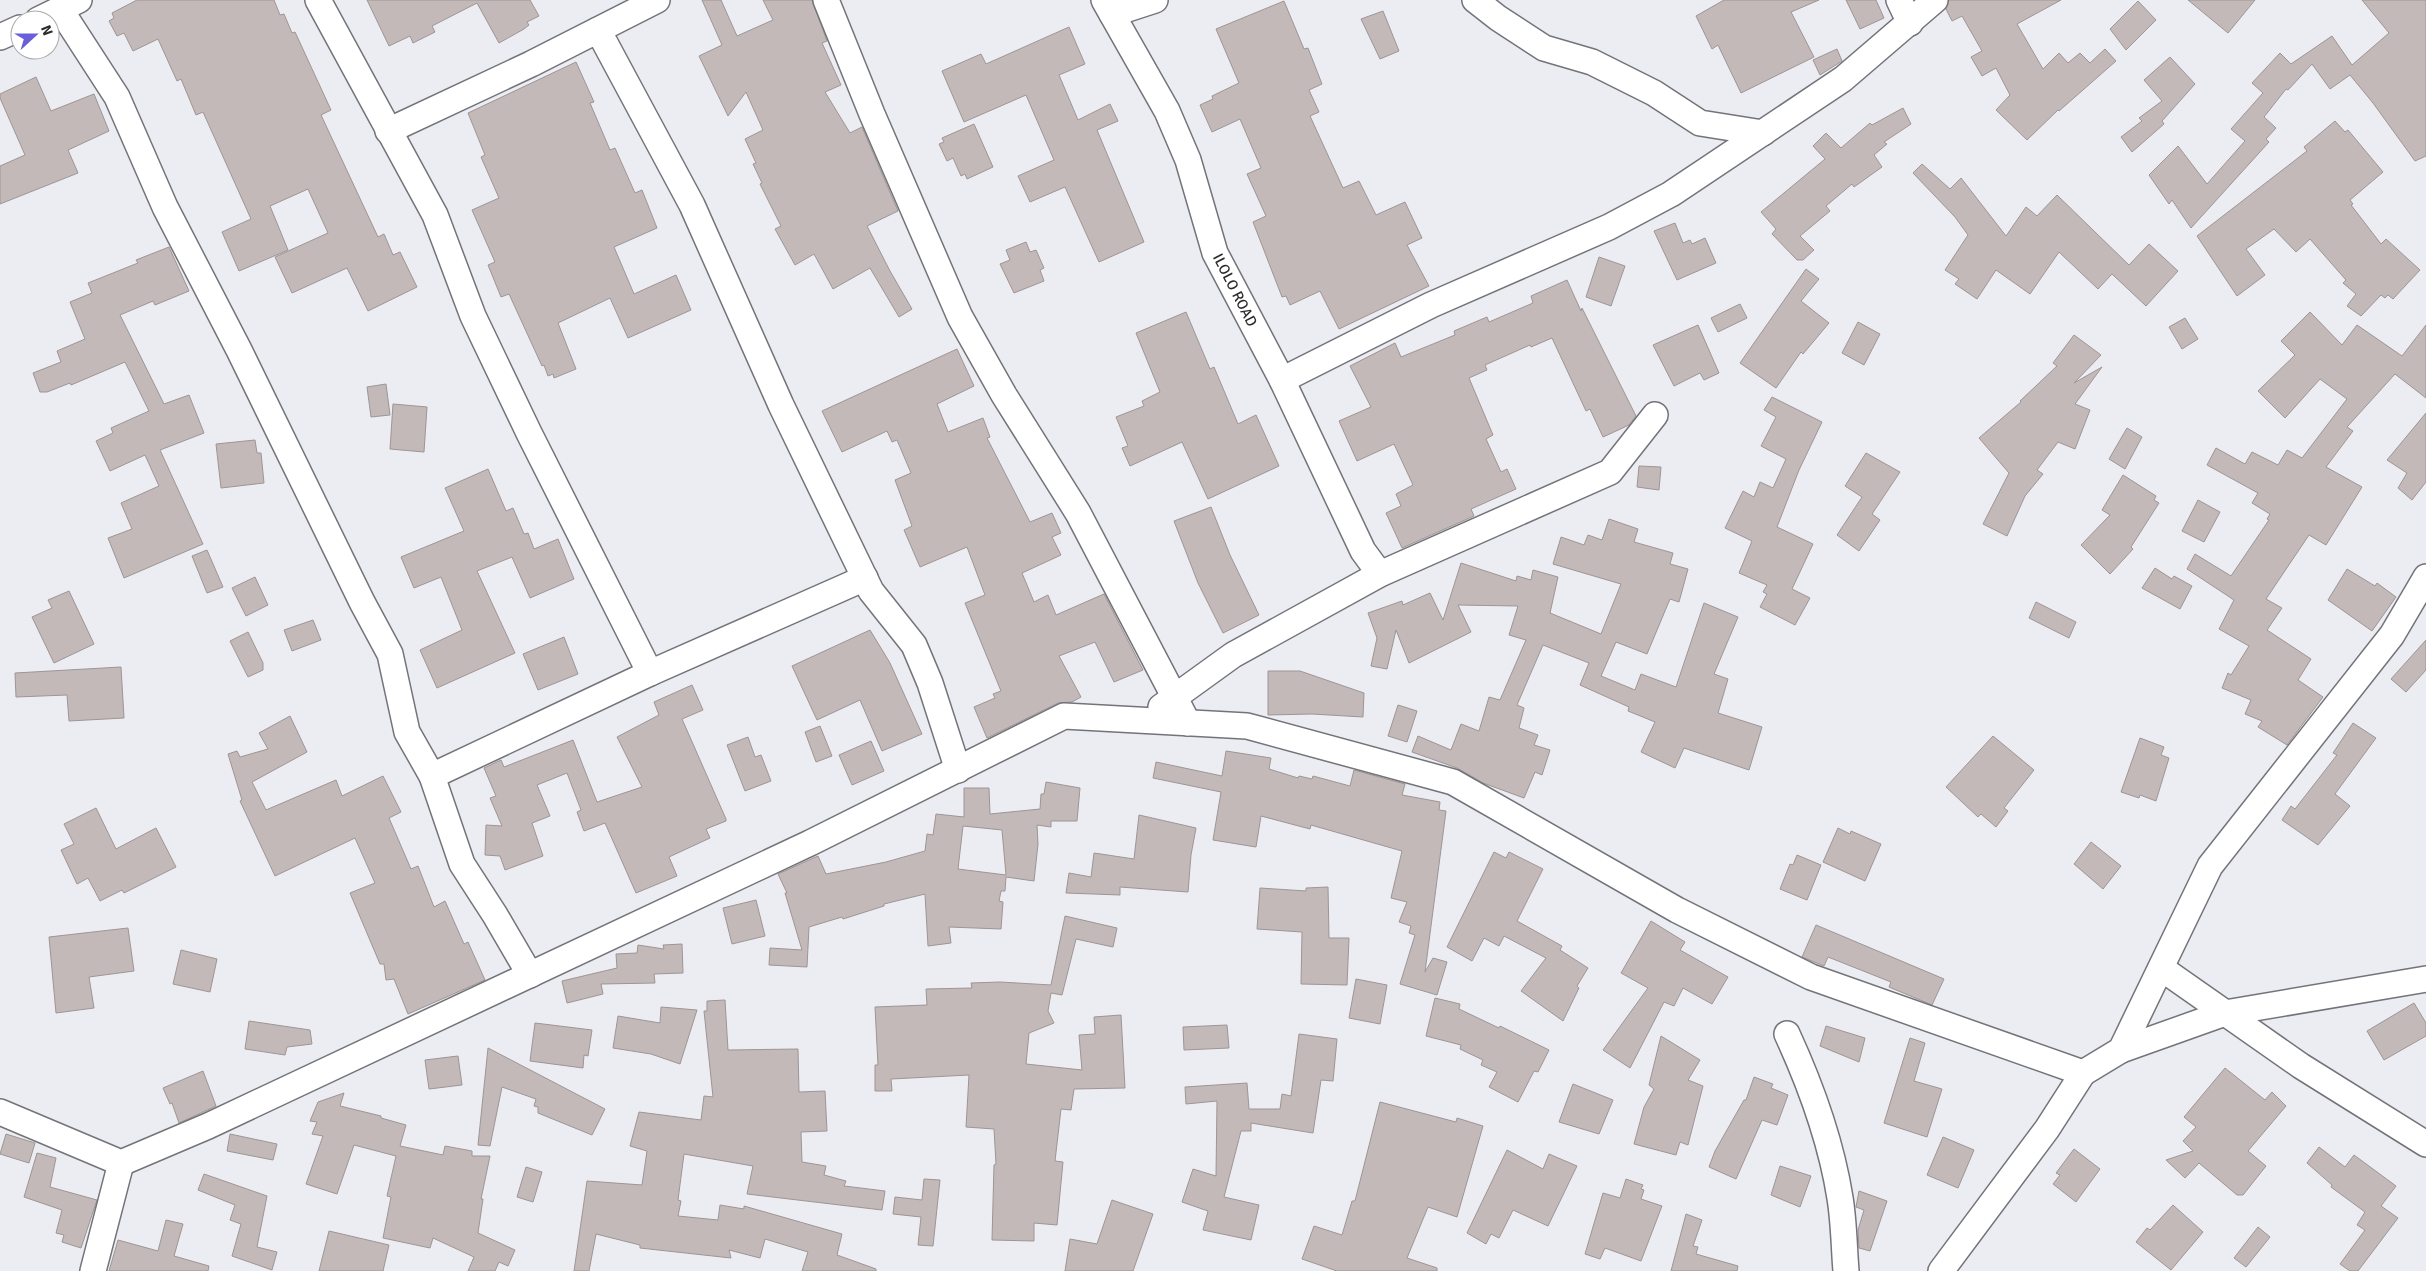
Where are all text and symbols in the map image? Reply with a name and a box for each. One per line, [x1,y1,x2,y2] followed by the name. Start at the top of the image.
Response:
[10,10,60,60] north arrow
[37,23,56,38] text: N
[1209,250,1261,330] street label: ILOLO ROAD

